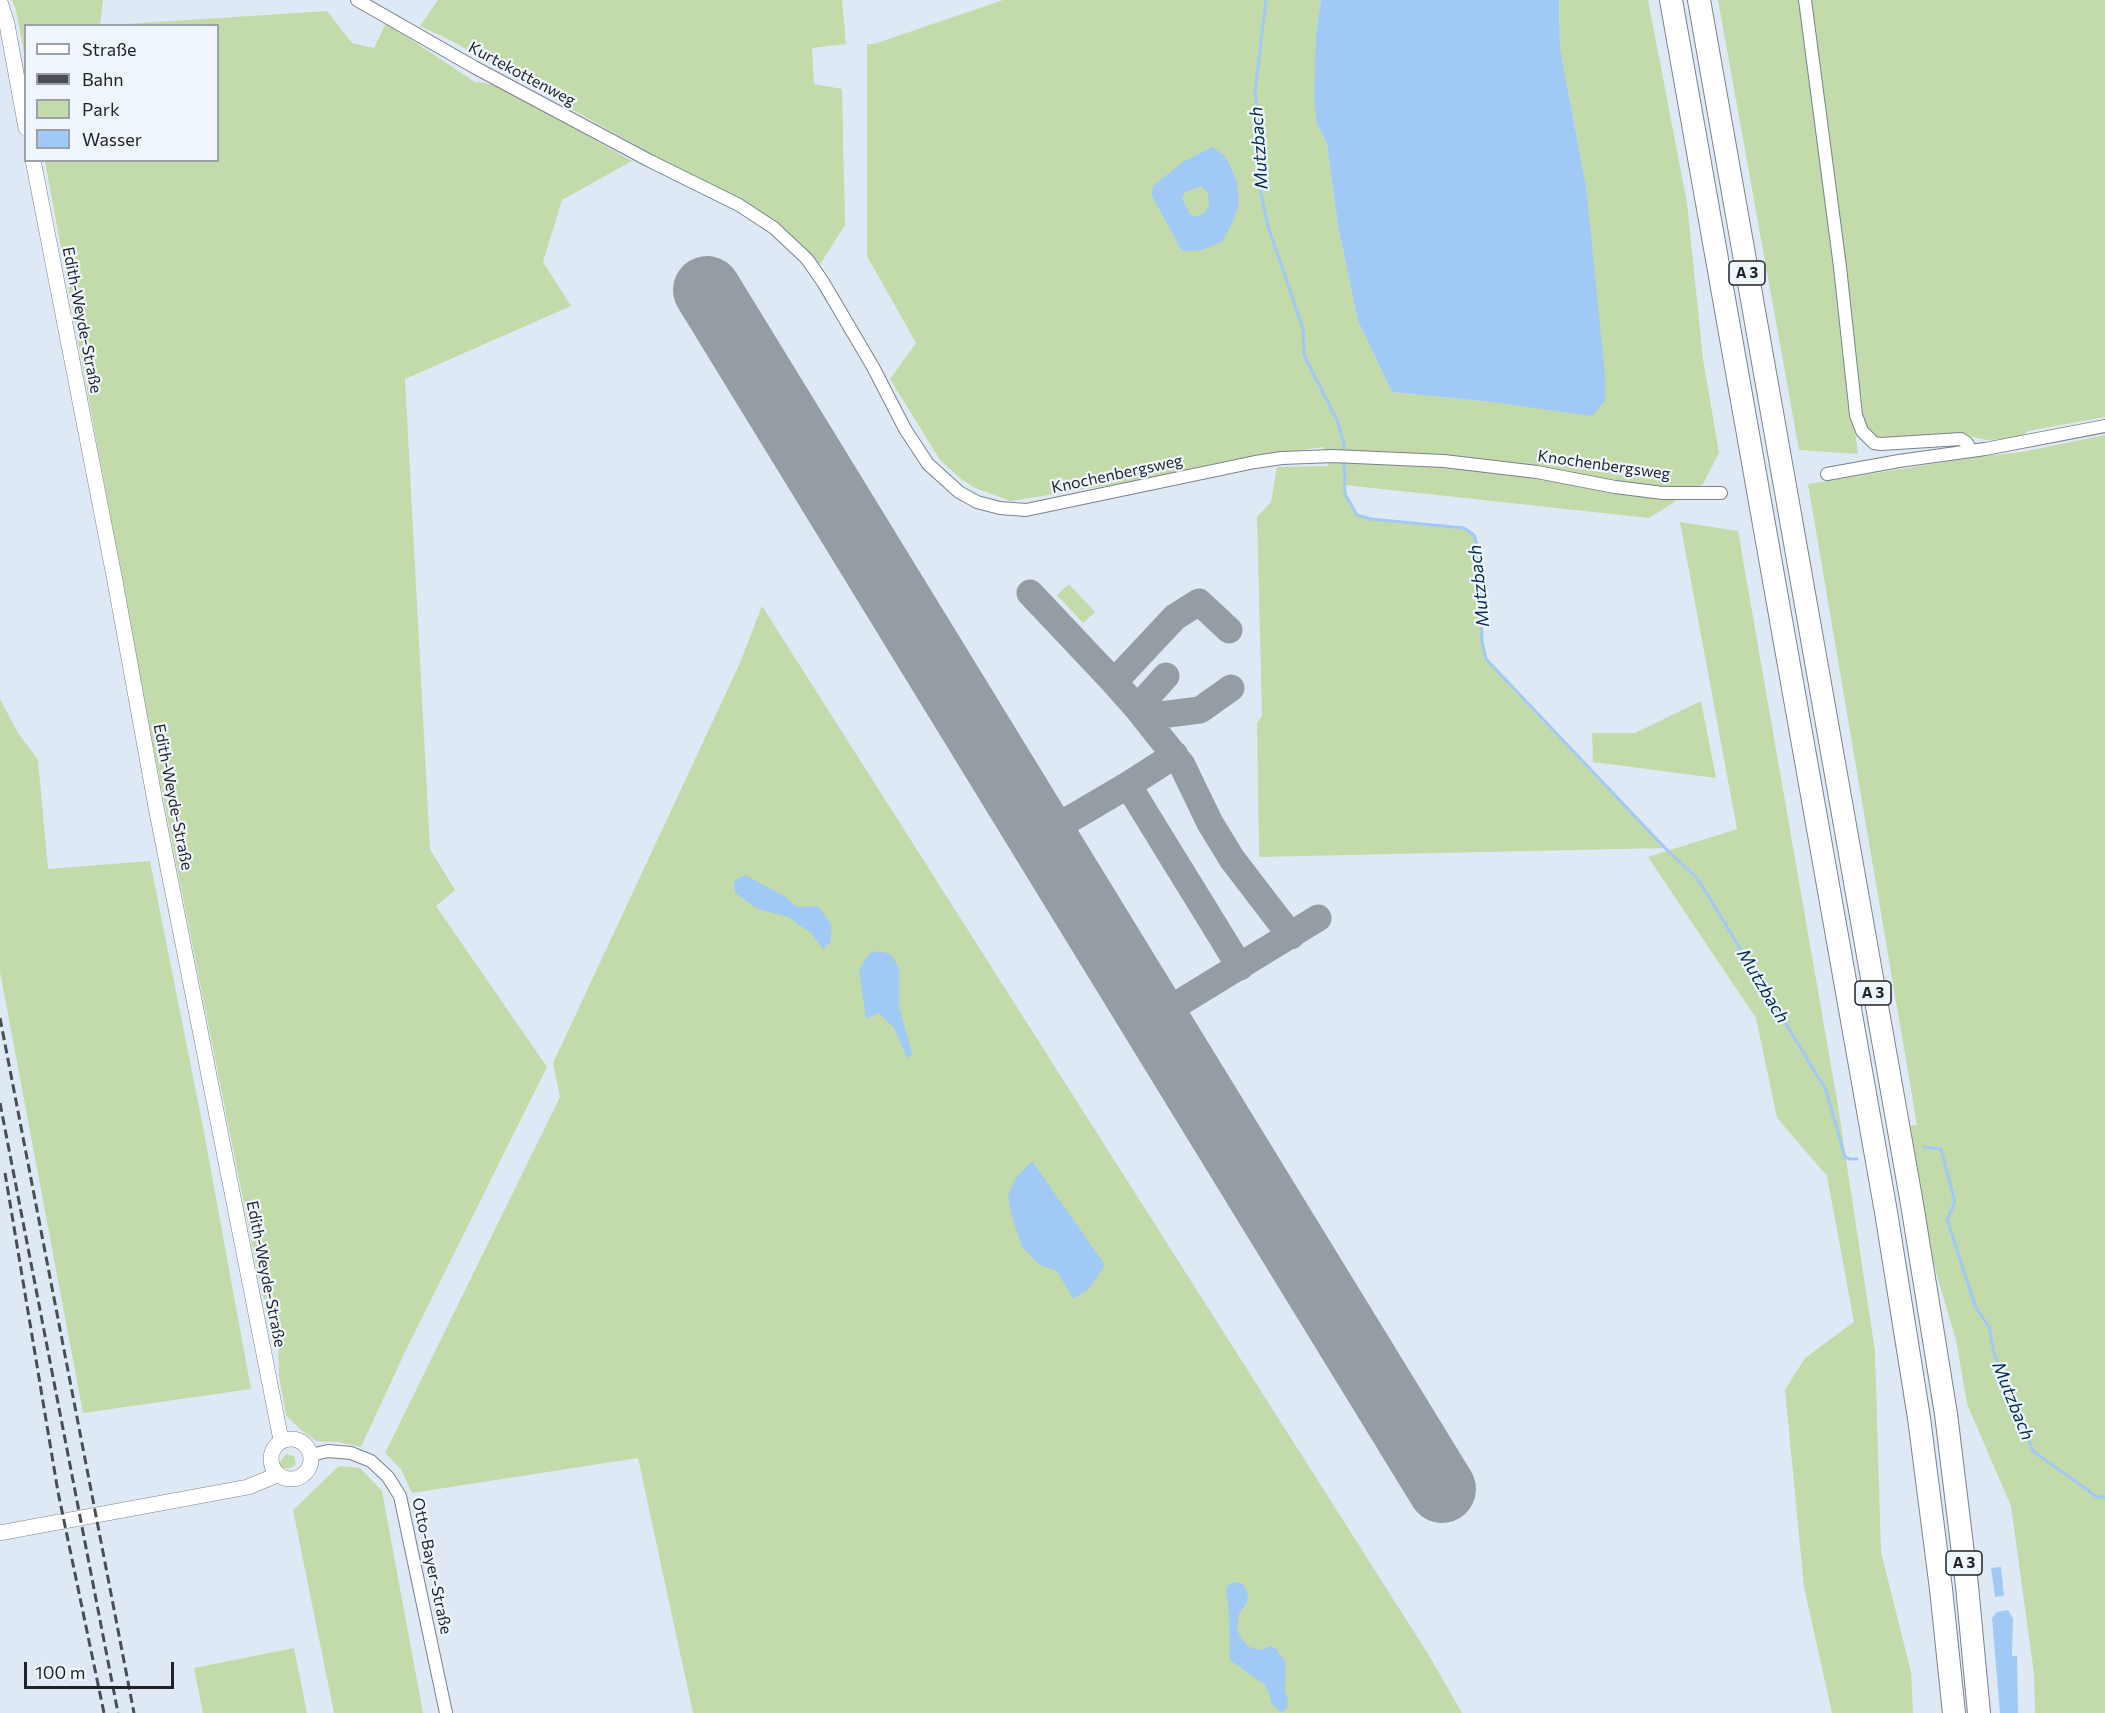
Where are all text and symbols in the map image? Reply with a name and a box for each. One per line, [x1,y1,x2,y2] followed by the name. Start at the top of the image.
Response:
[24,24,219,162] legend
[82,38,137,60] text: Straße
[465,38,579,110] street label: Kurtekottenweg
[82,68,124,90] text: Bahn
[82,98,120,120] text: Park
[1245,106,1273,190] water label: Mutzbach
[82,128,142,150] text: Wasser
[58,245,106,395] street label: Edith-Weyde-Straße
[1729,261,1765,285] road number: A 3
[1536,446,1672,484] street label: Knochenbergsweg
[1050,451,1184,497] street label: Knochenbergsweg
[1464,544,1494,628] water label: Mutzbach
[149,722,197,872] street label: Edith-Weyde-Straße
[1732,945,1794,1027] water label: Mutzbach
[1855,981,1891,1005] road number: A 3
[242,1199,290,1349] street label: Edith-Weyde-Straße
[1987,1359,2039,1443] water label: Mutzbach
[408,1496,456,1636] street label: Otto-Bayer-Straße
[1946,1551,1982,1575] road number: A 3
[27,1650,177,1688] scale bar
[35,1661,85,1683] text: 100 m

